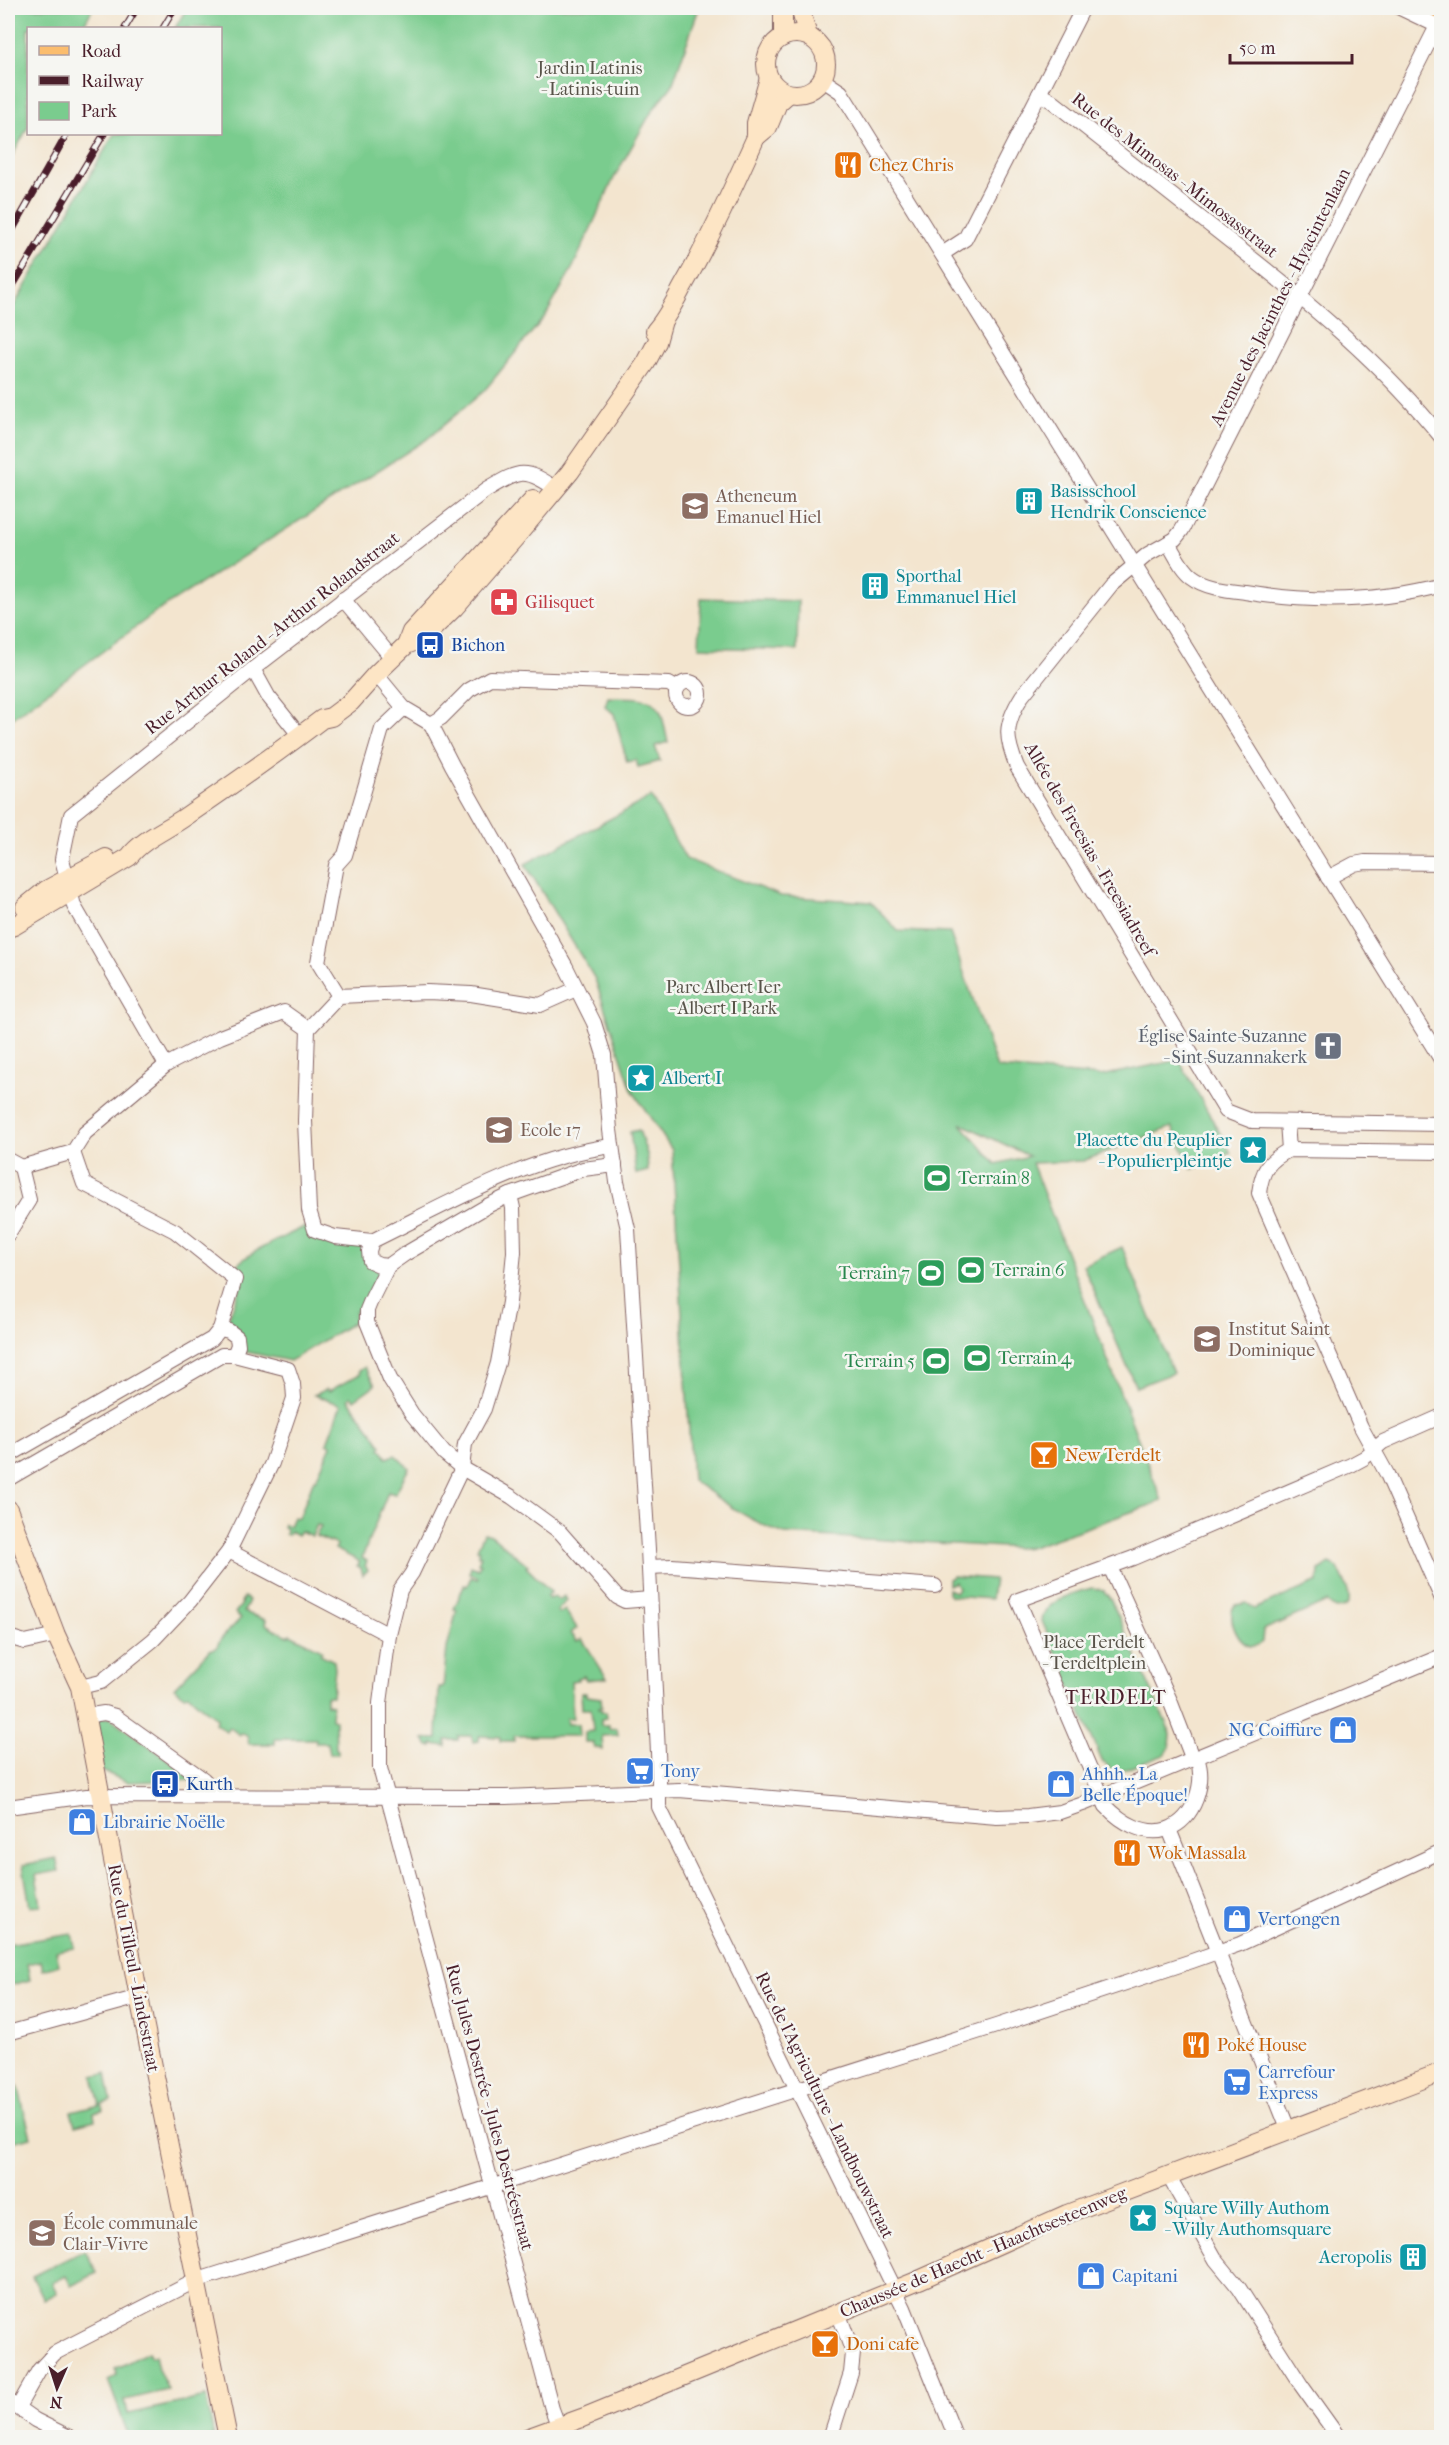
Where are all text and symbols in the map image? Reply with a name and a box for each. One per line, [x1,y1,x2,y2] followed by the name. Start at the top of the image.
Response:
[27,27,222,135] legend
[1230,27,1352,65] scale bar
[1239,38,1276,59] text: 50 m
[81,41,121,62] text: Road
[536,58,643,100] park label: Jardin Latinis - Latinis-tuin
[81,71,145,92] text: Railway
[1067,88,1282,263] street label: Rue des Mimosas - Mimosasstraat
[81,101,118,122] text: Park
[832,149,864,181] restaurant icon: Chez Chris
[869,155,954,176] place label: Chez Chris
[1206,164,1355,431] street label: Avenue des Jacinthes - Hyacintenlaan
[1050,481,1207,523] place label: Basisschool Hendrik Conscience
[1013,485,1045,517] building icon: Basisschool Hendrik Conscience
[715,486,822,528] place label: Atheneum Emanuel Hiel
[679,490,711,522] school or university icon: Atheneum Emanuel Hiel
[141,527,404,739] street label: Rue Arthur Roland - Arthur Rolandstraat
[896,566,1017,608] place label: Sporthal Emmanuel Hiel
[859,570,891,602] building icon: Sporthal Emmanuel Hiel
[488,586,520,618] pharmacy icon: Gilisquet
[525,592,595,613] place label: Gilisquet
[414,629,446,661] bus stop icon: Bichon
[451,635,506,656] place label: Bichon
[1019,738,1161,963] street label: Allée des Freesias - Freesiadreef
[666,977,781,1019] park label: Parc Albert Ier - Albert I Park
[1138,1025,1308,1068] place label: Église Sainte-Suzanne - Sint-Suzannakerk
[1312,1030,1344,1062] church icon: Église Sainte-Suzanne - Sint-Suzannakerk
[625,1062,657,1094] place icon: Albert I
[661,1068,722,1089] place label: Albert I
[483,1114,515,1146] school or university icon: Ecole 17
[520,1120,581,1141] place label: Ecole 17
[1076,1130,1232,1172] place label: Placette du Peuplier - Populierpleintje
[1237,1134,1269,1166] place icon: Placette du Peuplier - Populierpleintje
[921,1162,953,1194] sports icon: Terrain 8
[958,1168,1030,1189] place label: Terrain 8
[955,1254,987,1286] sports icon: Terrain 6
[915,1257,947,1289] sports icon: Terrain 7
[992,1260,1065,1281] place label: Terrain 6
[839,1263,910,1284] place label: Terrain 7
[1228,1319,1331,1361] place label: Institut Saint Dominique
[1191,1323,1223,1355] school or university icon: Institut Saint Dominique
[961,1342,993,1374] sports icon: Terrain 4
[920,1345,952,1377] sports icon: Terrain 5
[998,1348,1072,1369] place label: Terrain 4
[844,1351,915,1372] place label: Terrain 5
[1028,1439,1060,1471] bar icon: New Terdelt
[1065,1445,1162,1466] place label: New Terdelt
[1042,1632,1147,1674] park label: Place Terdelt - Terdeltplein
[1065,1686,1167,1709] district label: TERDELT
[1327,1714,1359,1746] shop icon: NG Coiffure
[1228,1720,1322,1741] place label: NG Coiffure
[624,1755,656,1787] supermarket icon: Tony
[661,1761,701,1782] place label: Tony
[1081,1764,1188,1806] place label: Ahhh... La Belle Époque!
[149,1768,181,1800] bus stop icon: Kurth
[1045,1768,1077,1800] shop icon: Ahhh... La Belle Époque!
[186,1774,233,1795] place label: Kurth
[66,1806,98,1838] shop icon: Librairie Noëlle
[103,1812,225,1833] place label: Librairie Noëlle
[1111,1837,1143,1869] restaurant icon: Wok Massala
[1147,1843,1247,1864] place label: Wok Massala
[103,1862,164,2075] street label: Rue du Tilleul - Lindestraat
[1221,1903,1253,1935] shop icon: Vertongen
[1257,1909,1341,1930] place label: Vertongen
[441,1962,538,2253] street label: Rue Jules Destrée - Jules Destréestraat
[751,1968,899,2242] street label: Rue de l'Agriculture - Landbouwstraat
[1180,2029,1212,2061] restaurant icon: Poké House
[1217,2035,1307,2056] place label: Poké House
[1258,2062,1335,2104] place label: Carrefour Express
[1221,2066,1253,2098] supermarket icon: Carrefour Express
[837,2182,1130,2323] street label: Chaussée de Haecht - Haachtsesteenweg
[1164,2198,1332,2240] place label: Square Willy Authom - Willy Authomsquare
[1127,2202,1159,2234] place icon: Square Willy Authom - Willy Authomsquare
[63,2212,198,2255] place label: École communale Clair-Vivre
[26,2217,58,2249] school or university icon: École communale Clair-Vivre
[1397,2241,1429,2273] building icon: Aeropolis
[1318,2247,1392,2268] place label: Aeropolis
[1075,2260,1107,2292] shop icon: Capitani
[1112,2266,1179,2287] place label: Capitani
[809,2328,841,2360] bar icon: Doni cafe
[846,2334,919,2355] place label: Doni cafe
[27,2358,87,2418] north arrow
[49,2393,63,2412] text: N

